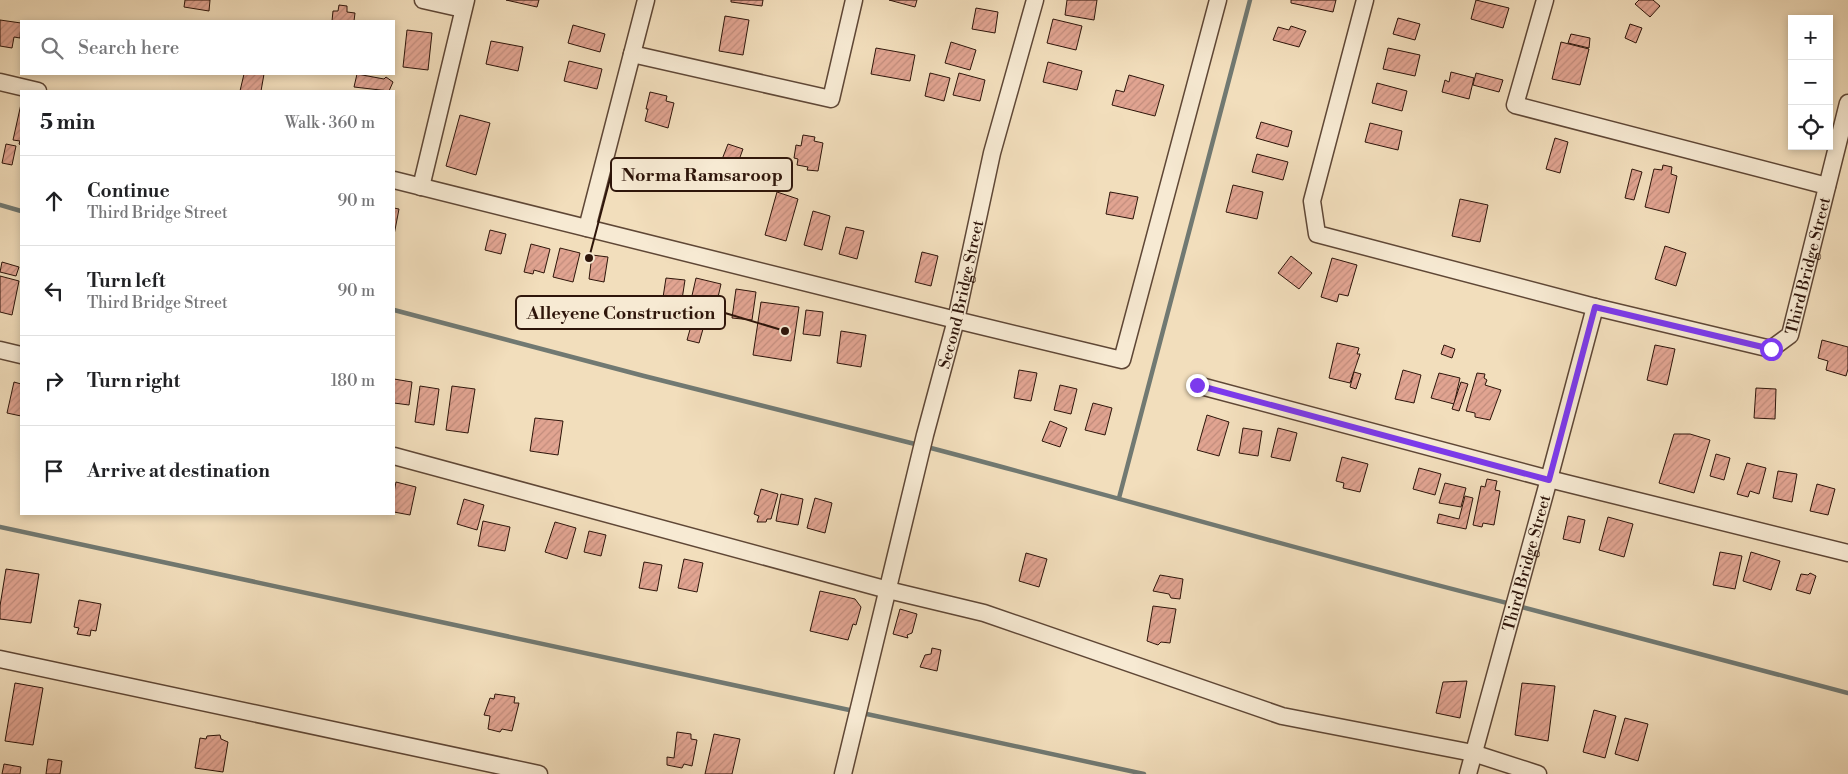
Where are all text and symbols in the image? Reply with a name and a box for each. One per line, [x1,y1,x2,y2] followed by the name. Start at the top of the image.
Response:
[1788,15,1833,150] map controls
[1788,15,1833,60] button: +
[20,20,395,75] search box
[38,34,66,62] icon: search
[78,36,179,60] text: Search here
[1788,60,1833,105] button: −
[1788,105,1833,150] button: locate
[40,110,95,136] text: 5 min
[285,113,375,133] text: Walk · 360 m
[611,158,792,191] callout: Norma Ramsaroop
[621,164,783,187] text: Norma Ramsaroop
[87,179,170,203] text: Continue
[40,187,68,215] icon: ahead
[337,191,375,211] text: 90 m
[1782,195,1835,337] street label: Third Bridge Street
[87,203,228,223] text: Third Bridge Street
[934,218,988,371] street label: Second Bridge Street
[87,269,166,293] text: Turn left
[40,277,68,305] icon: left
[337,281,375,301] text: 90 m
[87,293,228,313] text: Third Bridge Street
[516,296,725,329] callout: Alleyene Construction
[526,302,715,325] text: Alleyene Construction
[1760,338,1783,361] route start
[40,367,68,395] icon: right
[87,369,180,393] text: Turn right
[331,371,375,391] text: 180 m
[1186,374,1209,397] route end
[40,457,68,485] icon: arrive
[87,459,270,483] text: Arrive at destination
[1499,492,1555,634] street label: Third Bridge Street

